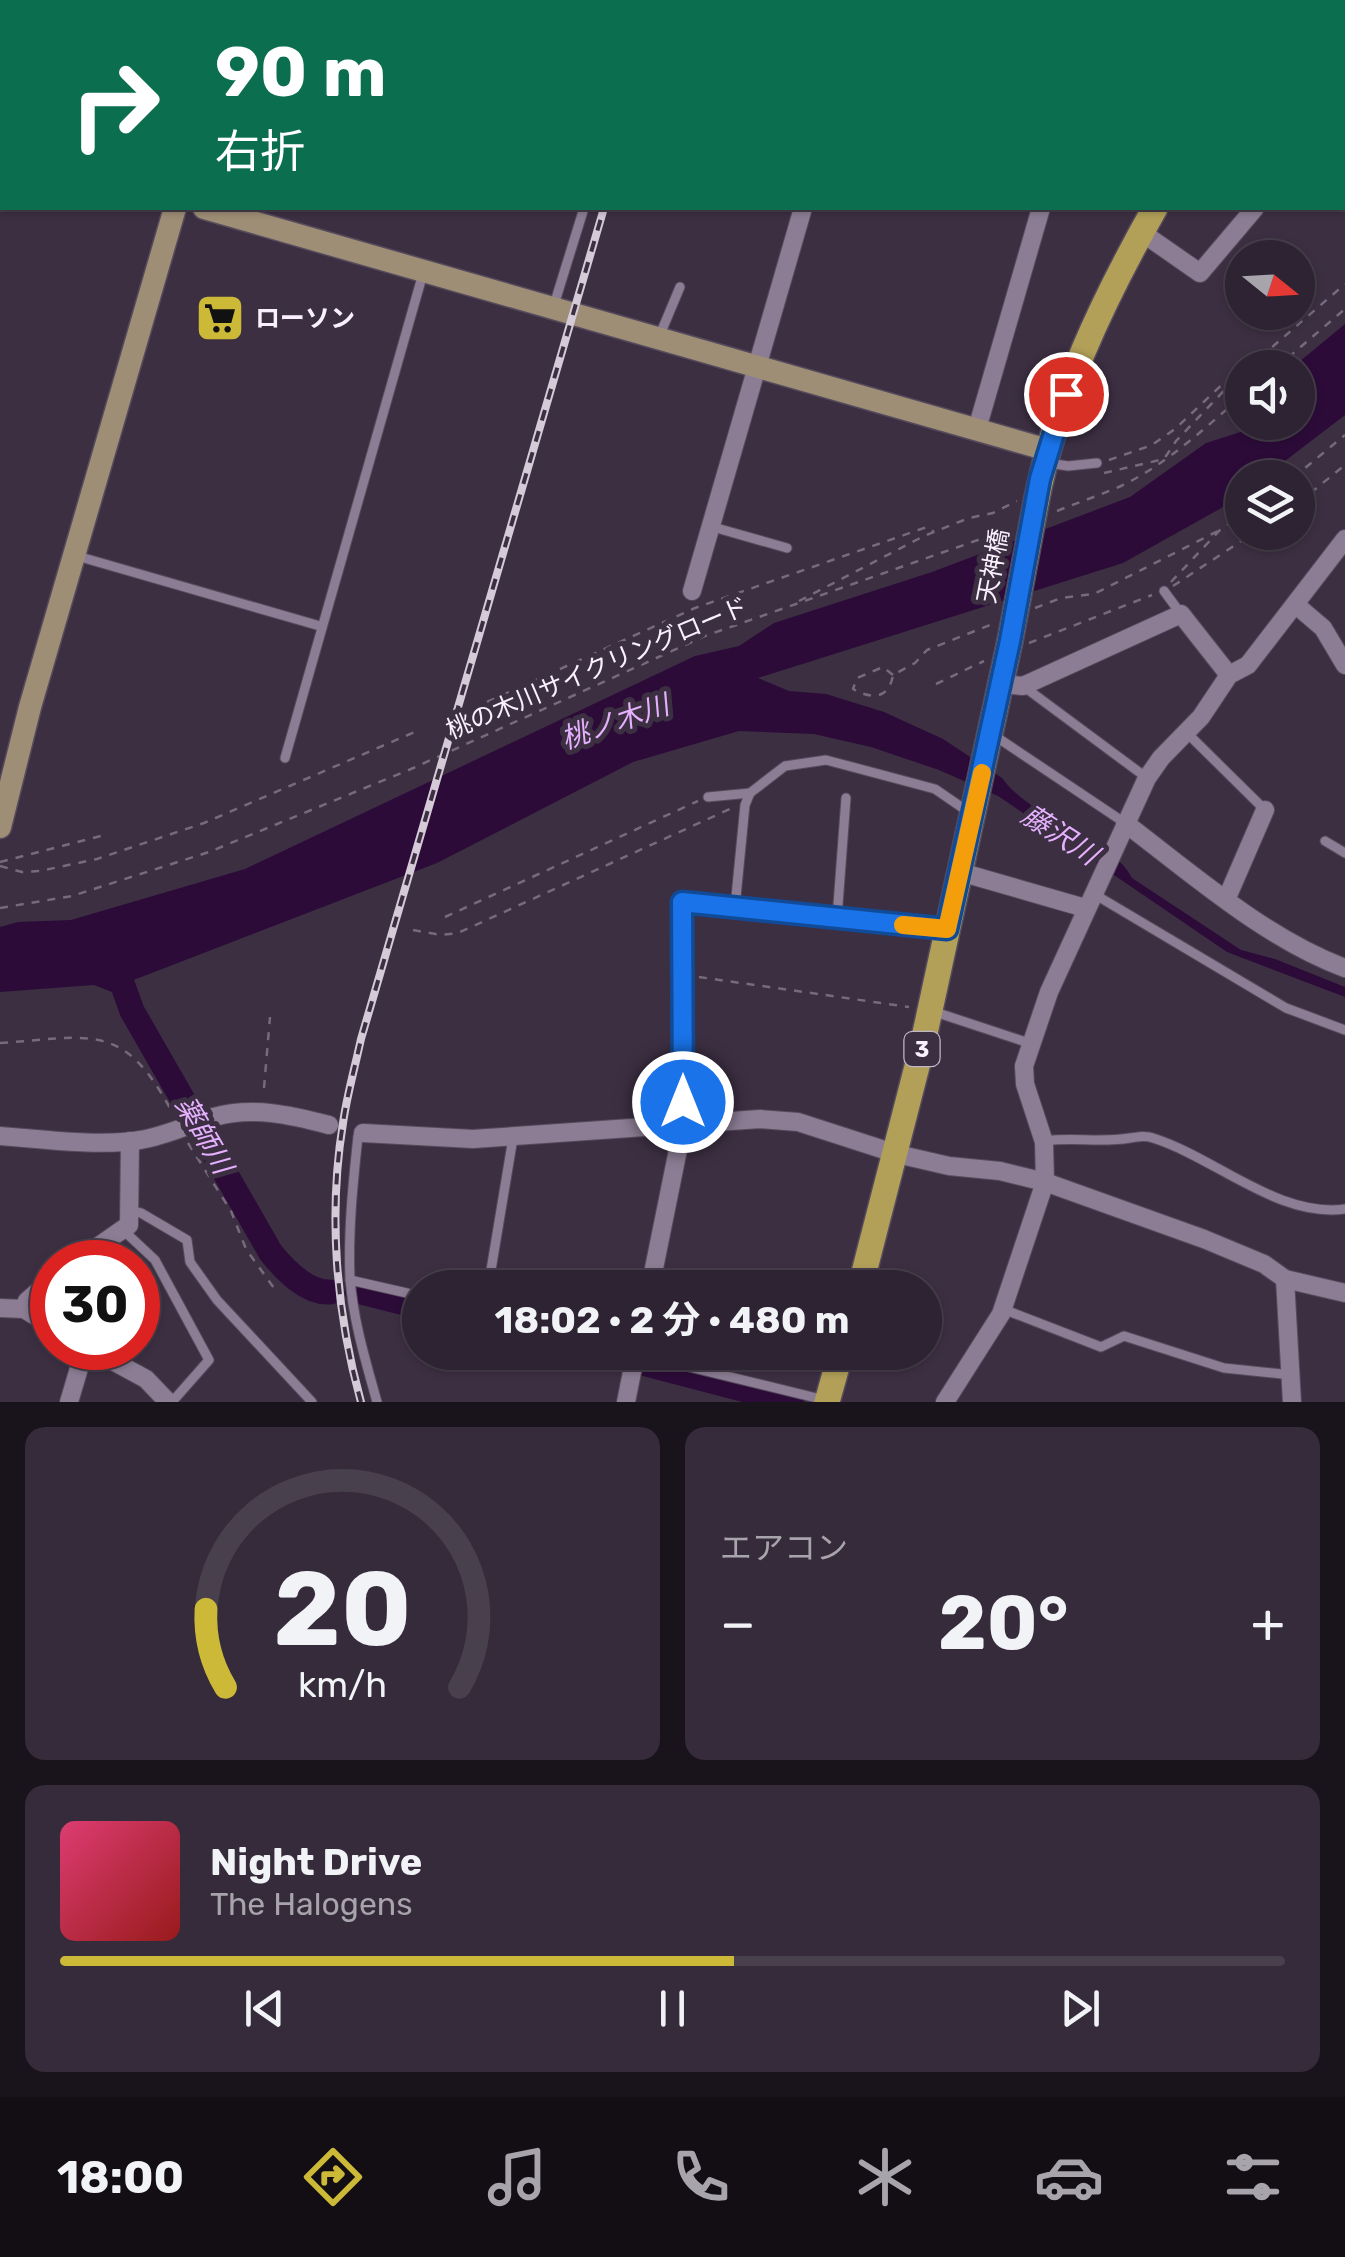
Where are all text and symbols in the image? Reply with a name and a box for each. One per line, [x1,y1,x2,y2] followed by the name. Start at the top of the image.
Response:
[215,31,387,114] text: 90 m
[50,40,180,170] icon: right
[215,125,305,178] text: 右折
[1225,240,1315,330] north arrow
[1225,240,1315,550] map controls
[194,292,246,344] supermarket icon: ローソン
[255,304,355,333] place label: ローソン
[1225,350,1315,440] button: sound
[1024,352,1109,437] pin
[1039,367,1094,422] icon: arrive
[1225,460,1315,550] button: layers
[972,526,1014,606] street label: 天神橋
[442,591,752,745] street label: 桃の木川サイクリングロード
[557,687,676,756] water label: 桃ノ木川
[1016,798,1107,873] water label: 藤沢川
[904,1032,940,1066] road number: 3
[631,1050,735,1154] position arrow
[169,1090,241,1182] water label: 薬師川
[30,1240,160,1370] speed limit sign: 30
[495,1297,849,1343] text: 18:02 · 2 分 · 480 m
[720,1529,848,1567] text: エアコン
[273,1548,412,1671] text: 20
[938,1579,1069,1668] text: 20°
[720,1591,756,1656] text: −
[1251,1591,1285,1656] text: +
[298,1664,387,1706] text: km/h
[210,1839,422,1885] text: Night Drive
[210,1885,413,1923] text: The Halogens
[237,1981,292,2036] icon: previous
[645,1981,700,2036] icon: pause
[1053,1981,1108,2036] icon: next
[298,2142,368,2212] icon: directions
[482,2142,552,2212] icon: music
[666,2142,736,2212] icon: phone
[850,2142,920,2212] icon: climate
[1034,2142,1104,2212] icon: car
[1218,2142,1288,2212] icon: filters
[57,2151,184,2204] text: 18:00

